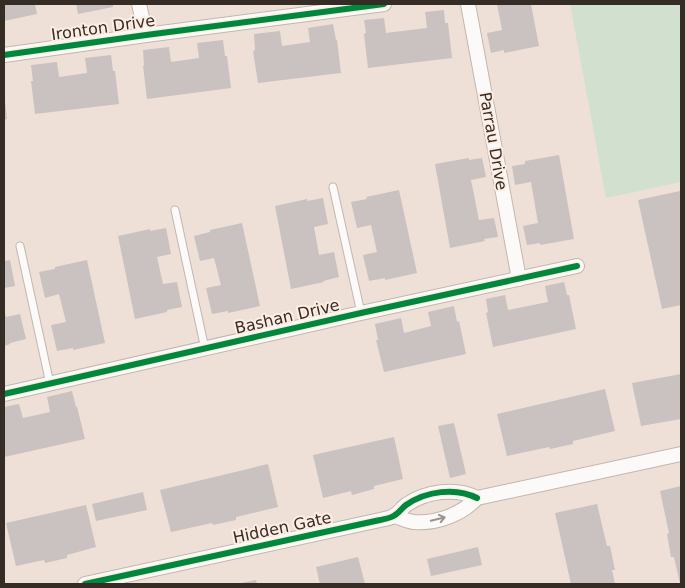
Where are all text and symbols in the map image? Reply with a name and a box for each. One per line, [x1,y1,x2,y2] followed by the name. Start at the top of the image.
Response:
[50,11,156,44] street label: Ironton Drive
[476,91,511,192] street label: Parrau Drive
[233,295,341,338] street label: Bashan Drive
[231,508,333,547] street label: Hidden Gate
[430,514,446,523] one-way arrow

